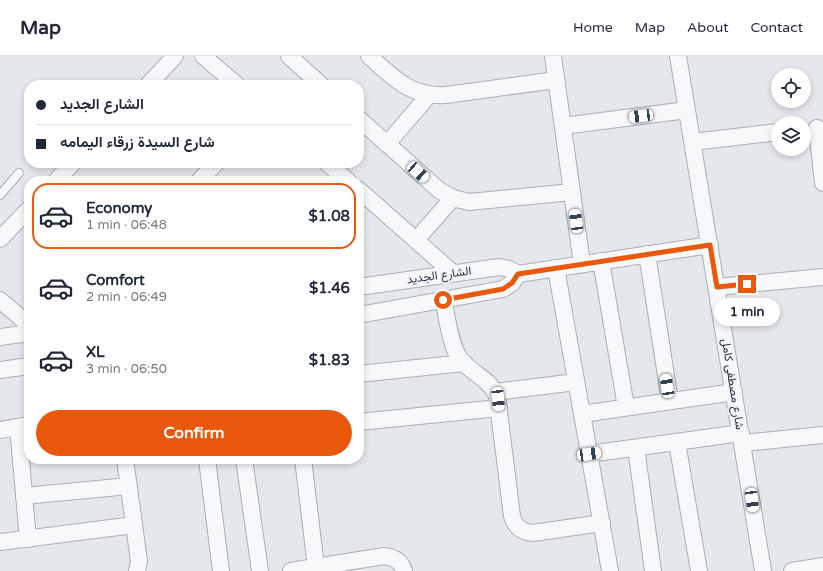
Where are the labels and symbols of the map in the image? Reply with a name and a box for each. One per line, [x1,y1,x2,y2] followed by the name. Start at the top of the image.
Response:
[628,109,654,123] car
[405,160,431,184] car
[568,208,584,234] car
[406,264,472,288] street label: الشارع الجديد
[738,275,756,293] route end
[434,291,452,309] route start
[714,298,780,326] callout: 1 min
[717,338,747,431] street label: شارع مصطفى كامل
[659,373,675,399] car
[491,386,505,412] car
[576,446,602,462] car
[744,487,760,513] car

